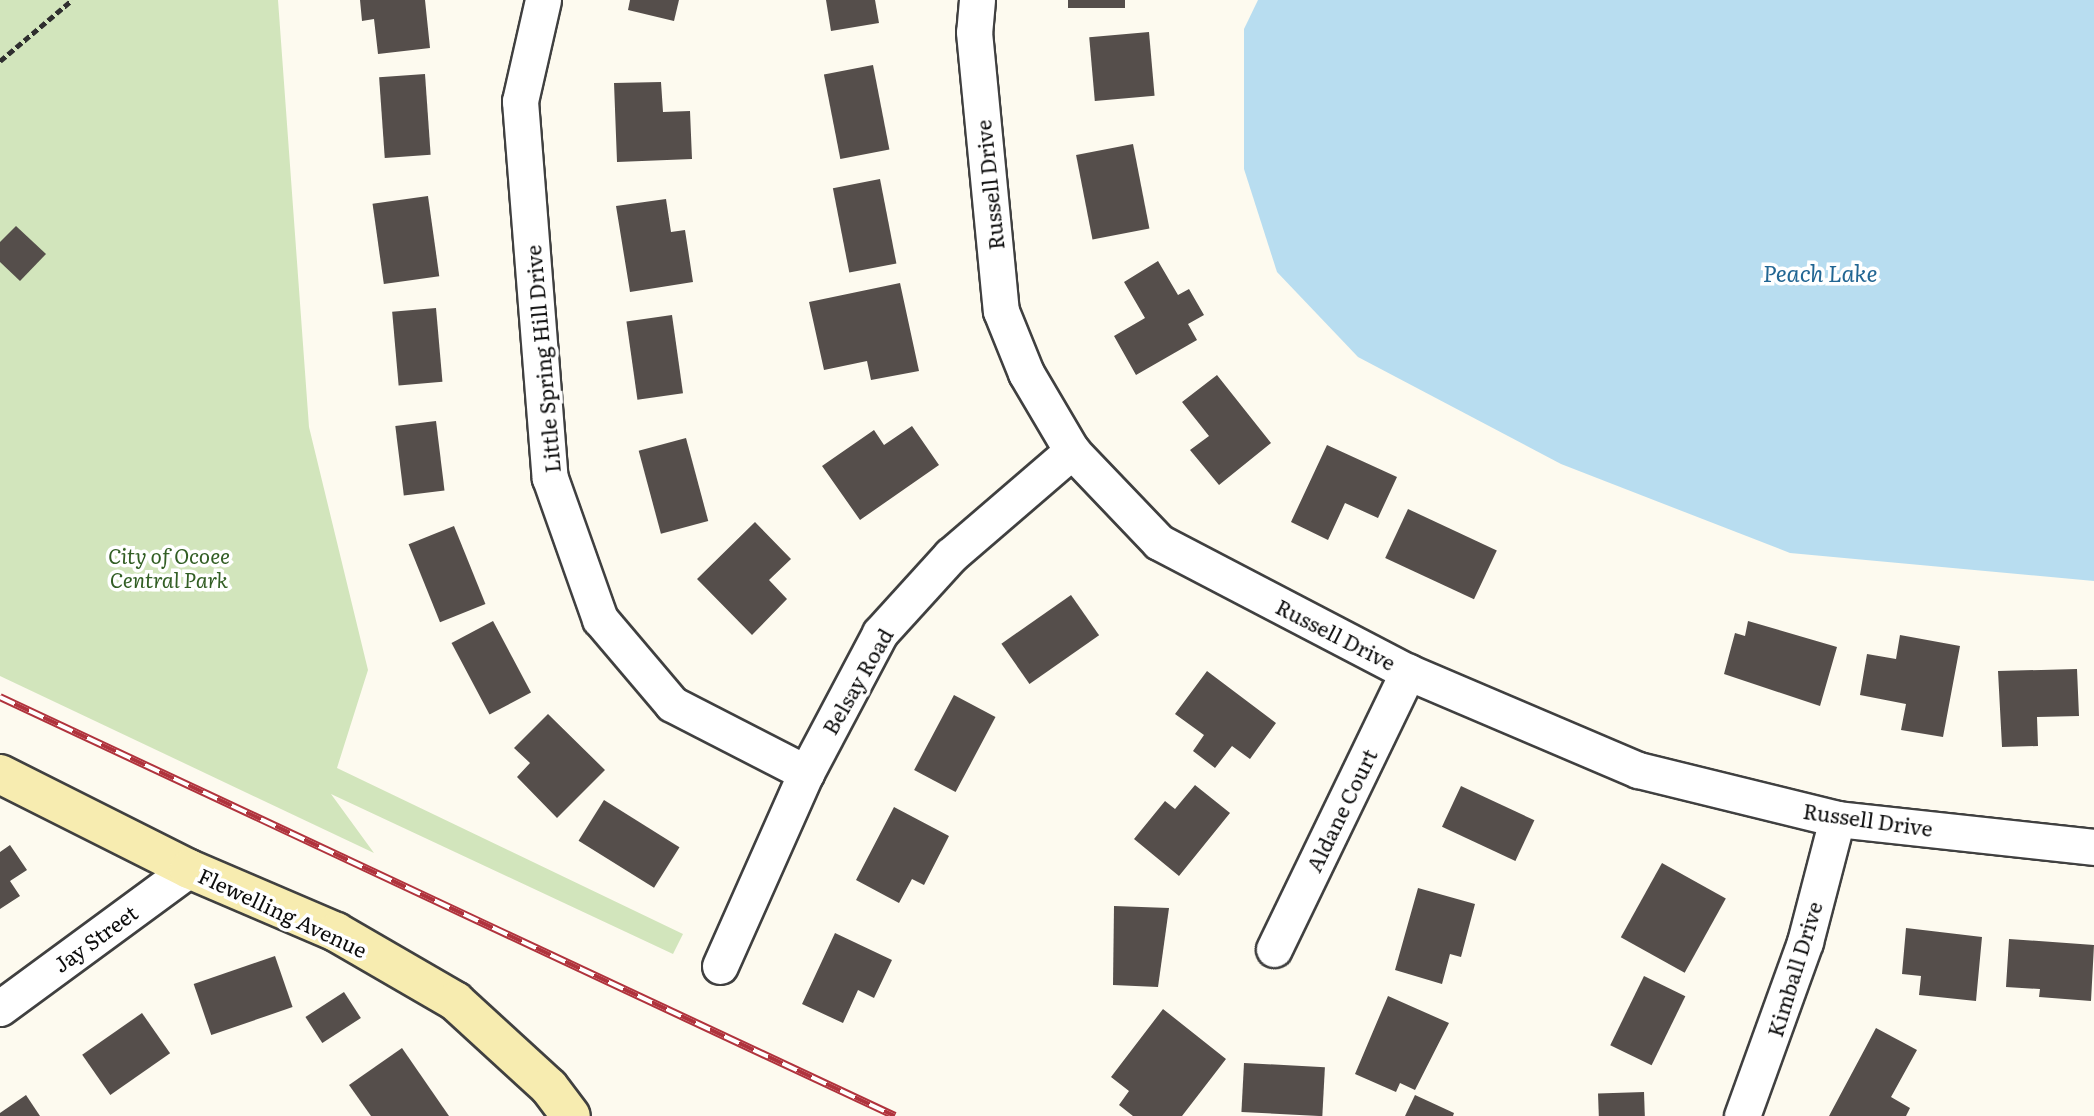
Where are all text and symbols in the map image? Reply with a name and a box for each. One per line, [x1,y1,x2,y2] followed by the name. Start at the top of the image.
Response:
[970,119,1008,251] street label: Russell Drive
[519,244,565,474] street label: Little Spring Hill Drive
[1763,258,1877,286] water label: Peach Lake
[108,542,230,592] park label: City of Ocoee Central Park
[1272,593,1400,675] street label: Russell Drive
[816,623,898,739] street label: Belsay Road
[1300,744,1382,876] street label: Aldane Court
[1802,797,1934,841] street label: Russell Drive
[195,862,371,962] street label: Flewelling Avenue
[1761,898,1827,1040] street label: Kimball Drive
[48,899,142,977] street label: Jay Street

